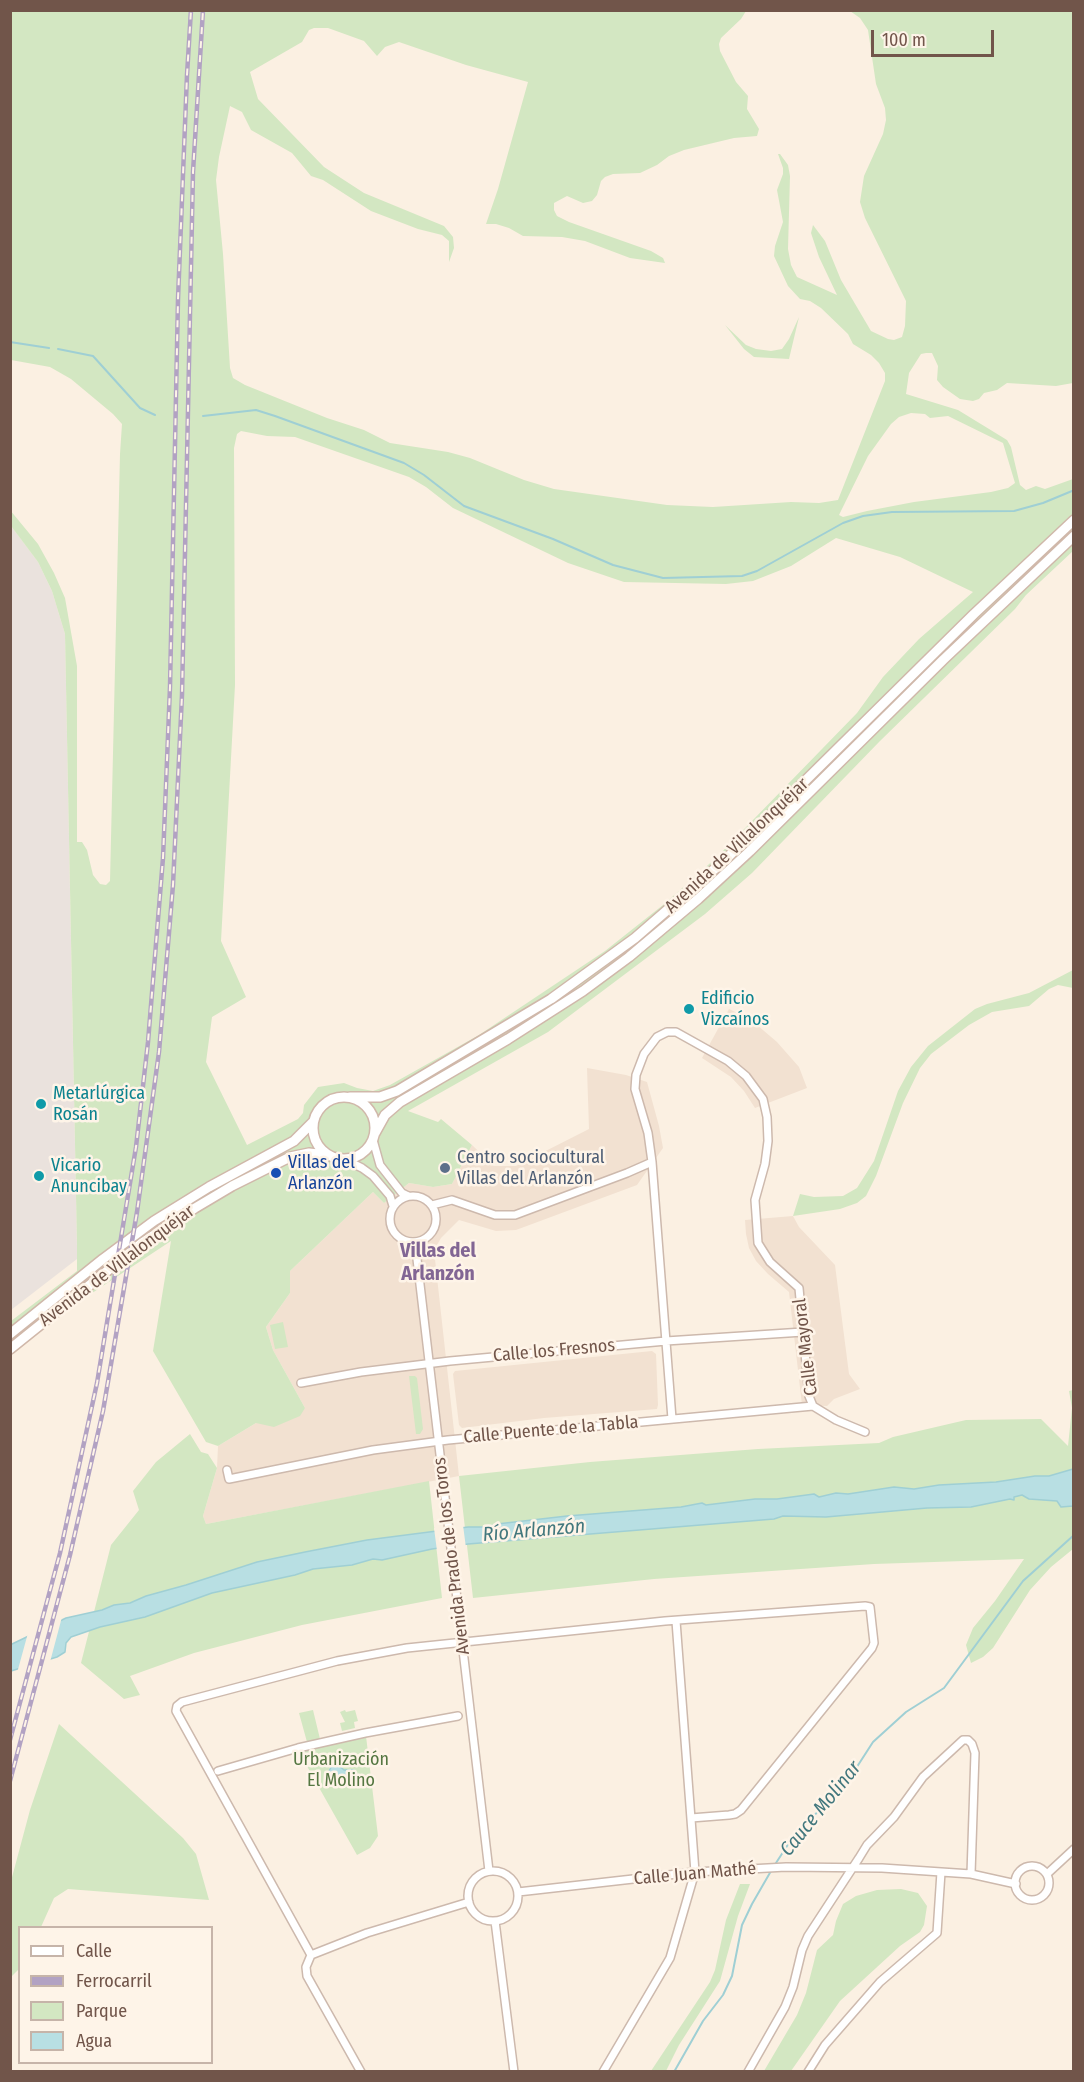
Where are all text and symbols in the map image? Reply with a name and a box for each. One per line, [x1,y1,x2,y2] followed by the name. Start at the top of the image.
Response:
[874,18,997,56] scale bar
[882,29,926,51] text: 100 m
[661,774,813,918] street label: Avenida de Villalonquéjar
[701,988,769,1030] place label: Edificio Vizcaínos
[682,1002,696,1016] marker: Edificio Vizcaínos
[53,1083,145,1126] place label: Metarlúrgica Rosán
[34,1097,48,1111] marker: Metarlúrgica Rosán
[457,1147,605,1190] place label: Centro sociocultural Villas del Arlanzón
[288,1152,355,1194] place label: Villas del Arlanzón
[51,1155,127,1198] place label: Vicario Anuncibay
[438,1161,452,1175] marker: Centro sociocultural Villas del Arlanzón
[269,1166,283,1180] marker: Villas del Arlanzón
[32,1169,46,1183] marker: Vicario Anuncibay
[35,1201,199,1331] street label: Avenida de Villalonquéjar
[400,1239,476,1286] district label: Villas del Arlanzón
[789,1297,823,1397] street label: Calle Mayoral
[492,1335,616,1367] street label: Calle los Fresnos
[463,1412,639,1448] street label: Calle Puente de la Tabla
[429,1456,475,1656] street label: Avenida Prado de los Toros
[482,1515,586,1547] water label: Río Arlanzón
[293,1749,389,1792] park label: Urbanización El Molino
[775,1757,867,1861] water label: Cauce Molinar
[633,1858,757,1890] street label: Calle Juan Mathé
[18,1926,213,2064] legend
[76,1940,112,1962] text: Calle
[76,1970,152,1992] text: Ferrocarril
[76,2000,127,2022] text: Parque
[76,2030,112,2052] text: Agua

